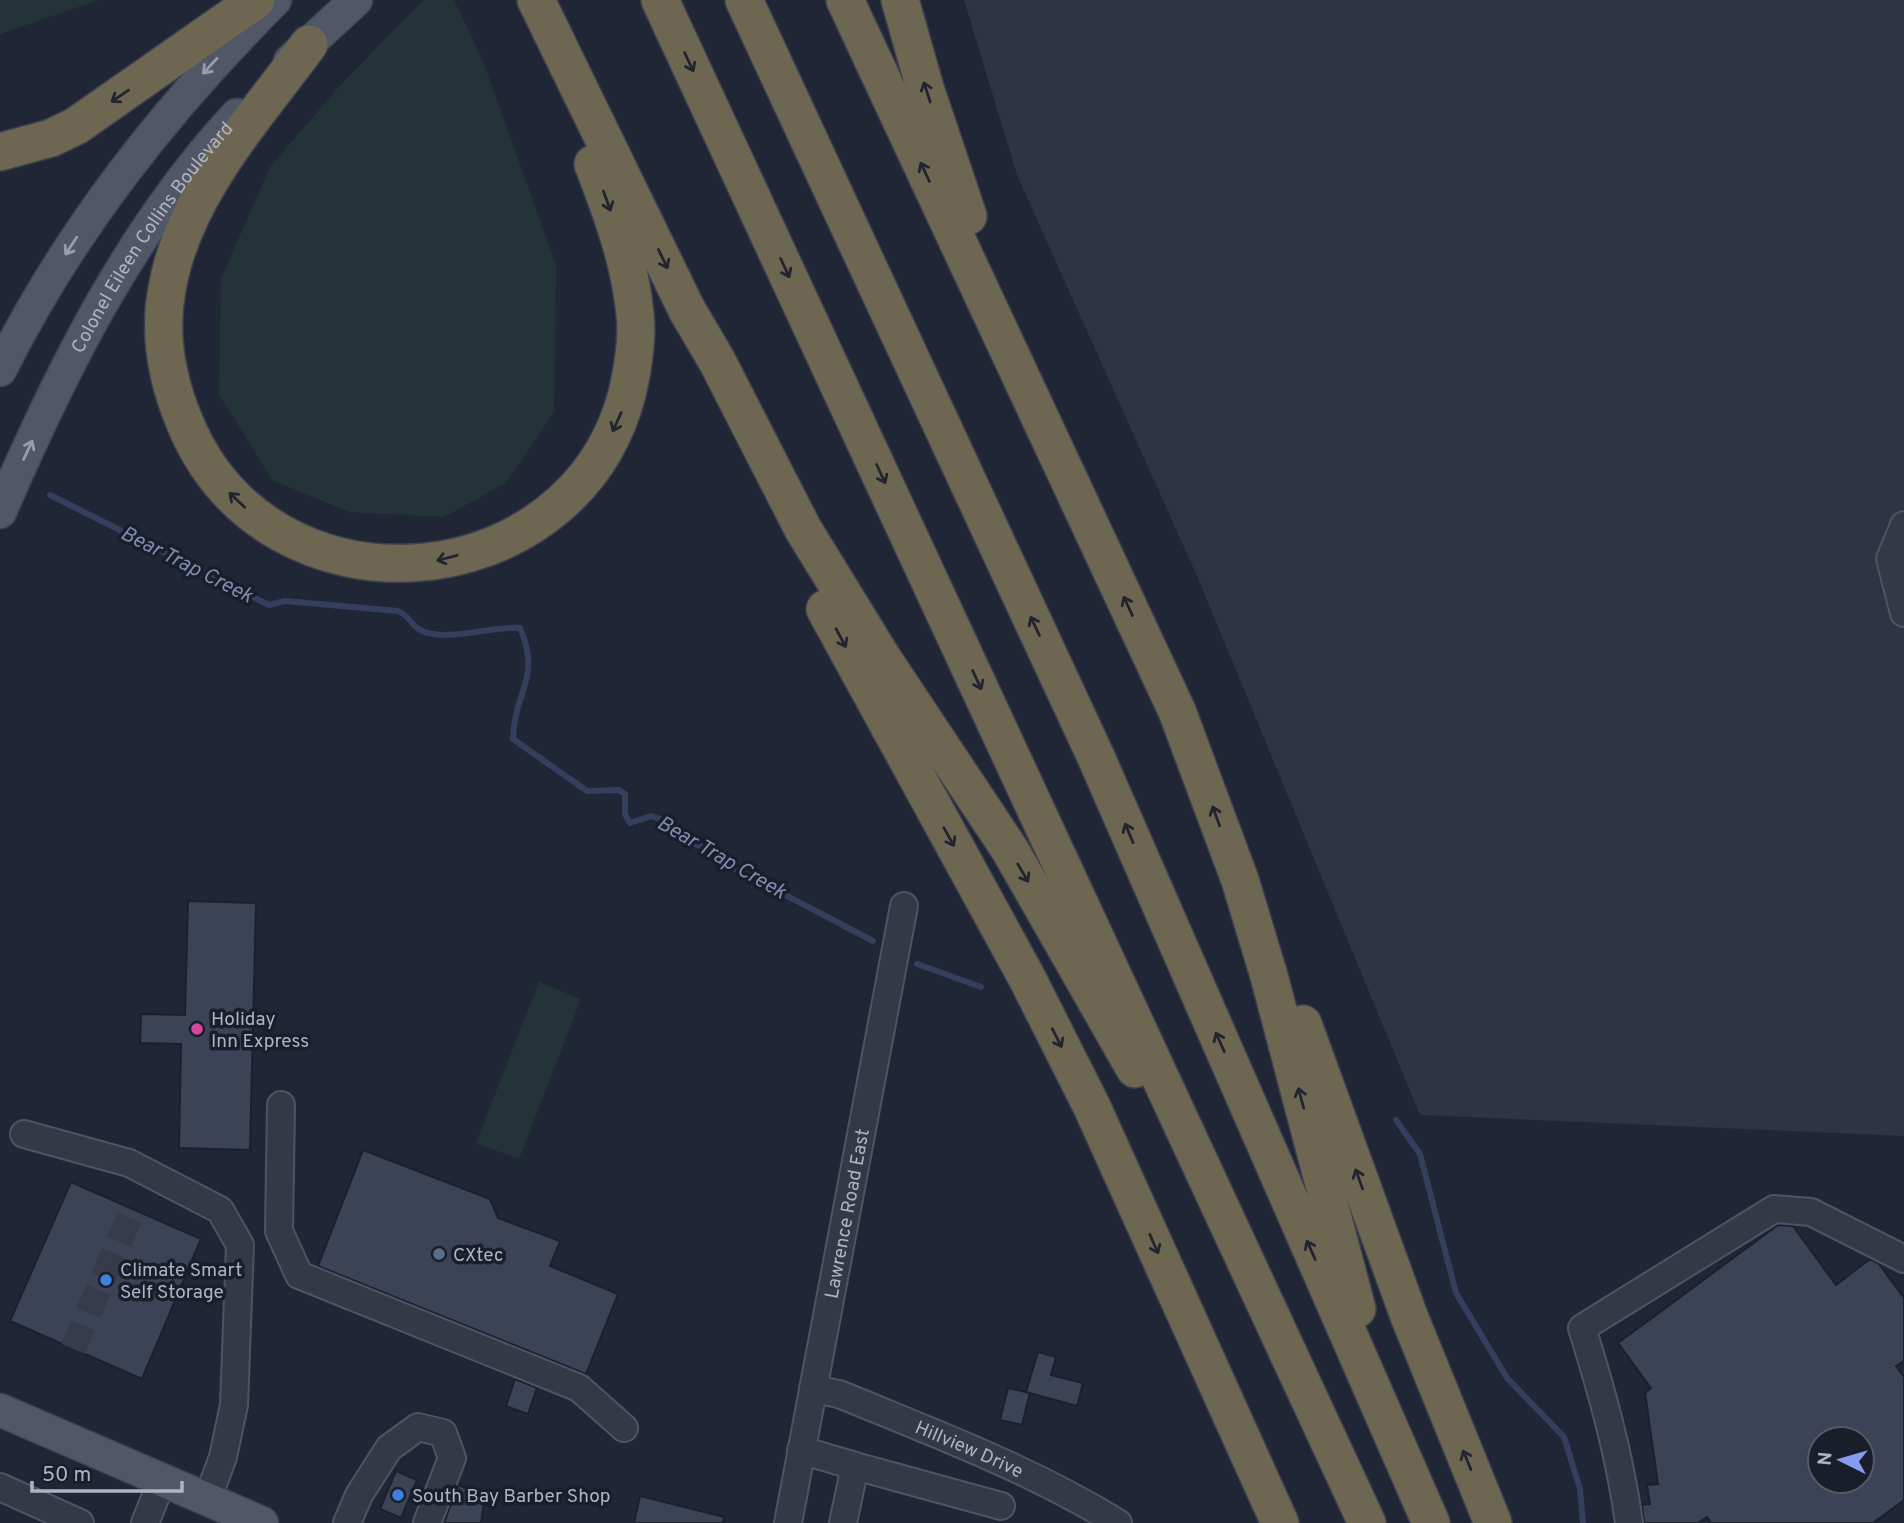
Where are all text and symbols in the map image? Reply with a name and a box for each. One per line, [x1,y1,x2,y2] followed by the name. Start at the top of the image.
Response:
[683,51,696,72] one-way arrow
[202,57,218,75] one-way arrow
[919,82,932,104] one-way arrow
[111,89,131,103] one-way arrow
[67,118,239,358] street label: Colonel Eileen Collins Boulevard
[918,162,932,183] one-way arrow
[602,189,614,211] one-way arrow
[64,236,79,255] one-way arrow
[657,248,670,269] one-way arrow
[779,257,792,278] one-way arrow
[610,411,623,432] one-way arrow
[22,439,35,461] one-way arrow
[875,463,888,484] one-way arrow
[229,491,246,508] one-way arrow
[116,520,257,610] water label: Bear Trap Creek
[436,552,458,565] one-way arrow
[1121,596,1134,618] one-way arrow
[1028,616,1041,637] one-way arrow
[834,627,848,647] one-way arrow
[971,669,984,691] one-way arrow
[1209,806,1221,828] one-way arrow
[652,810,791,906] water label: Bear Trap Creek
[1122,823,1135,844] one-way arrow
[943,827,957,847] one-way arrow
[1016,862,1030,882] one-way arrow
[211,1008,309,1054] place label: Holiday Inn Express
[189,1021,205,1037] marker: Holiday Inn Express
[1051,1027,1065,1048] one-way arrow
[1213,1031,1226,1053] one-way arrow
[1293,1087,1306,1109] one-way arrow
[820,1127,876,1301] street label: Lawrence Road East
[1352,1168,1364,1190] one-way arrow
[1147,1233,1161,1254] one-way arrow
[1304,1240,1317,1261] one-way arrow
[453,1244,503,1268] place label: CXtec
[431,1246,447,1262] marker: CXtec
[120,1259,242,1305] place label: Climate Smart Self Storage
[98,1272,114,1288] marker: Climate Smart Self Storage
[911,1416,1027,1484] street label: Hillview Drive
[1806,1425,1876,1495] north arrow
[32,1450,182,1494] scale bar
[1459,1450,1472,1471] one-way arrow
[1814,1451,1839,1467] text: N
[42,1462,91,1489] text: 50 m
[412,1485,610,1509] place label: South Bay Barber Shop
[390,1487,406,1503] marker: South Bay Barber Shop

